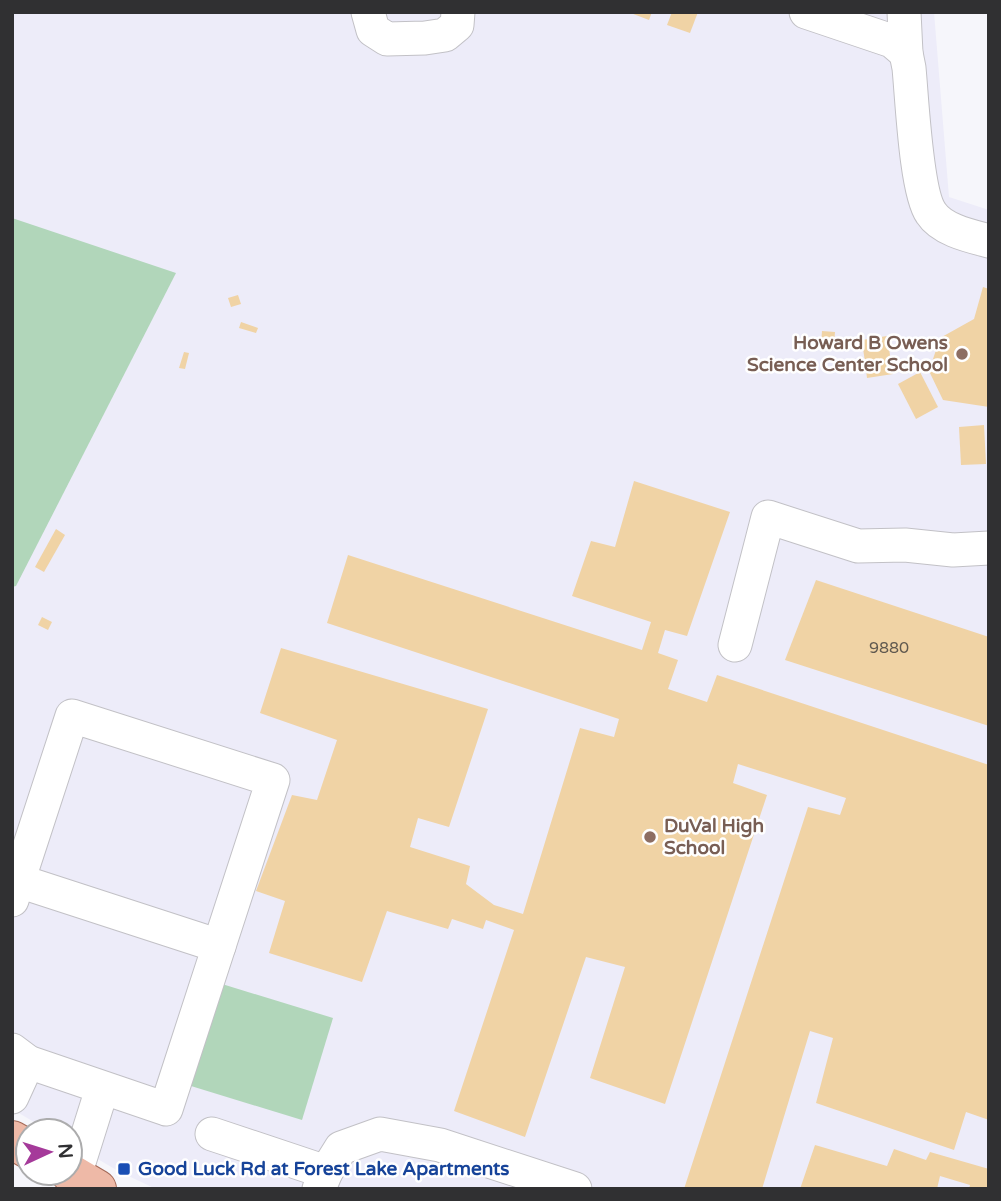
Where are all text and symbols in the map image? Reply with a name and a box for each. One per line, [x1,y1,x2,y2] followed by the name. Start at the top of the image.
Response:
[747,332,948,376] place label: Howard B Owens Science Center School
[954,346,970,362] marker: Howard B Owens Science Center School
[869,638,909,658] house number: 9880
[664,815,764,859] place label: DuVal High School
[642,829,658,845] marker: DuVal High School
[14,1117,84,1187] north arrow
[53,1143,76,1159] text: N
[138,1158,509,1181] place label: Good Luck Rd at Forest Lake Apartments
[116,1161,132,1177] marker: Good Luck Rd at Forest Lake Apartments

